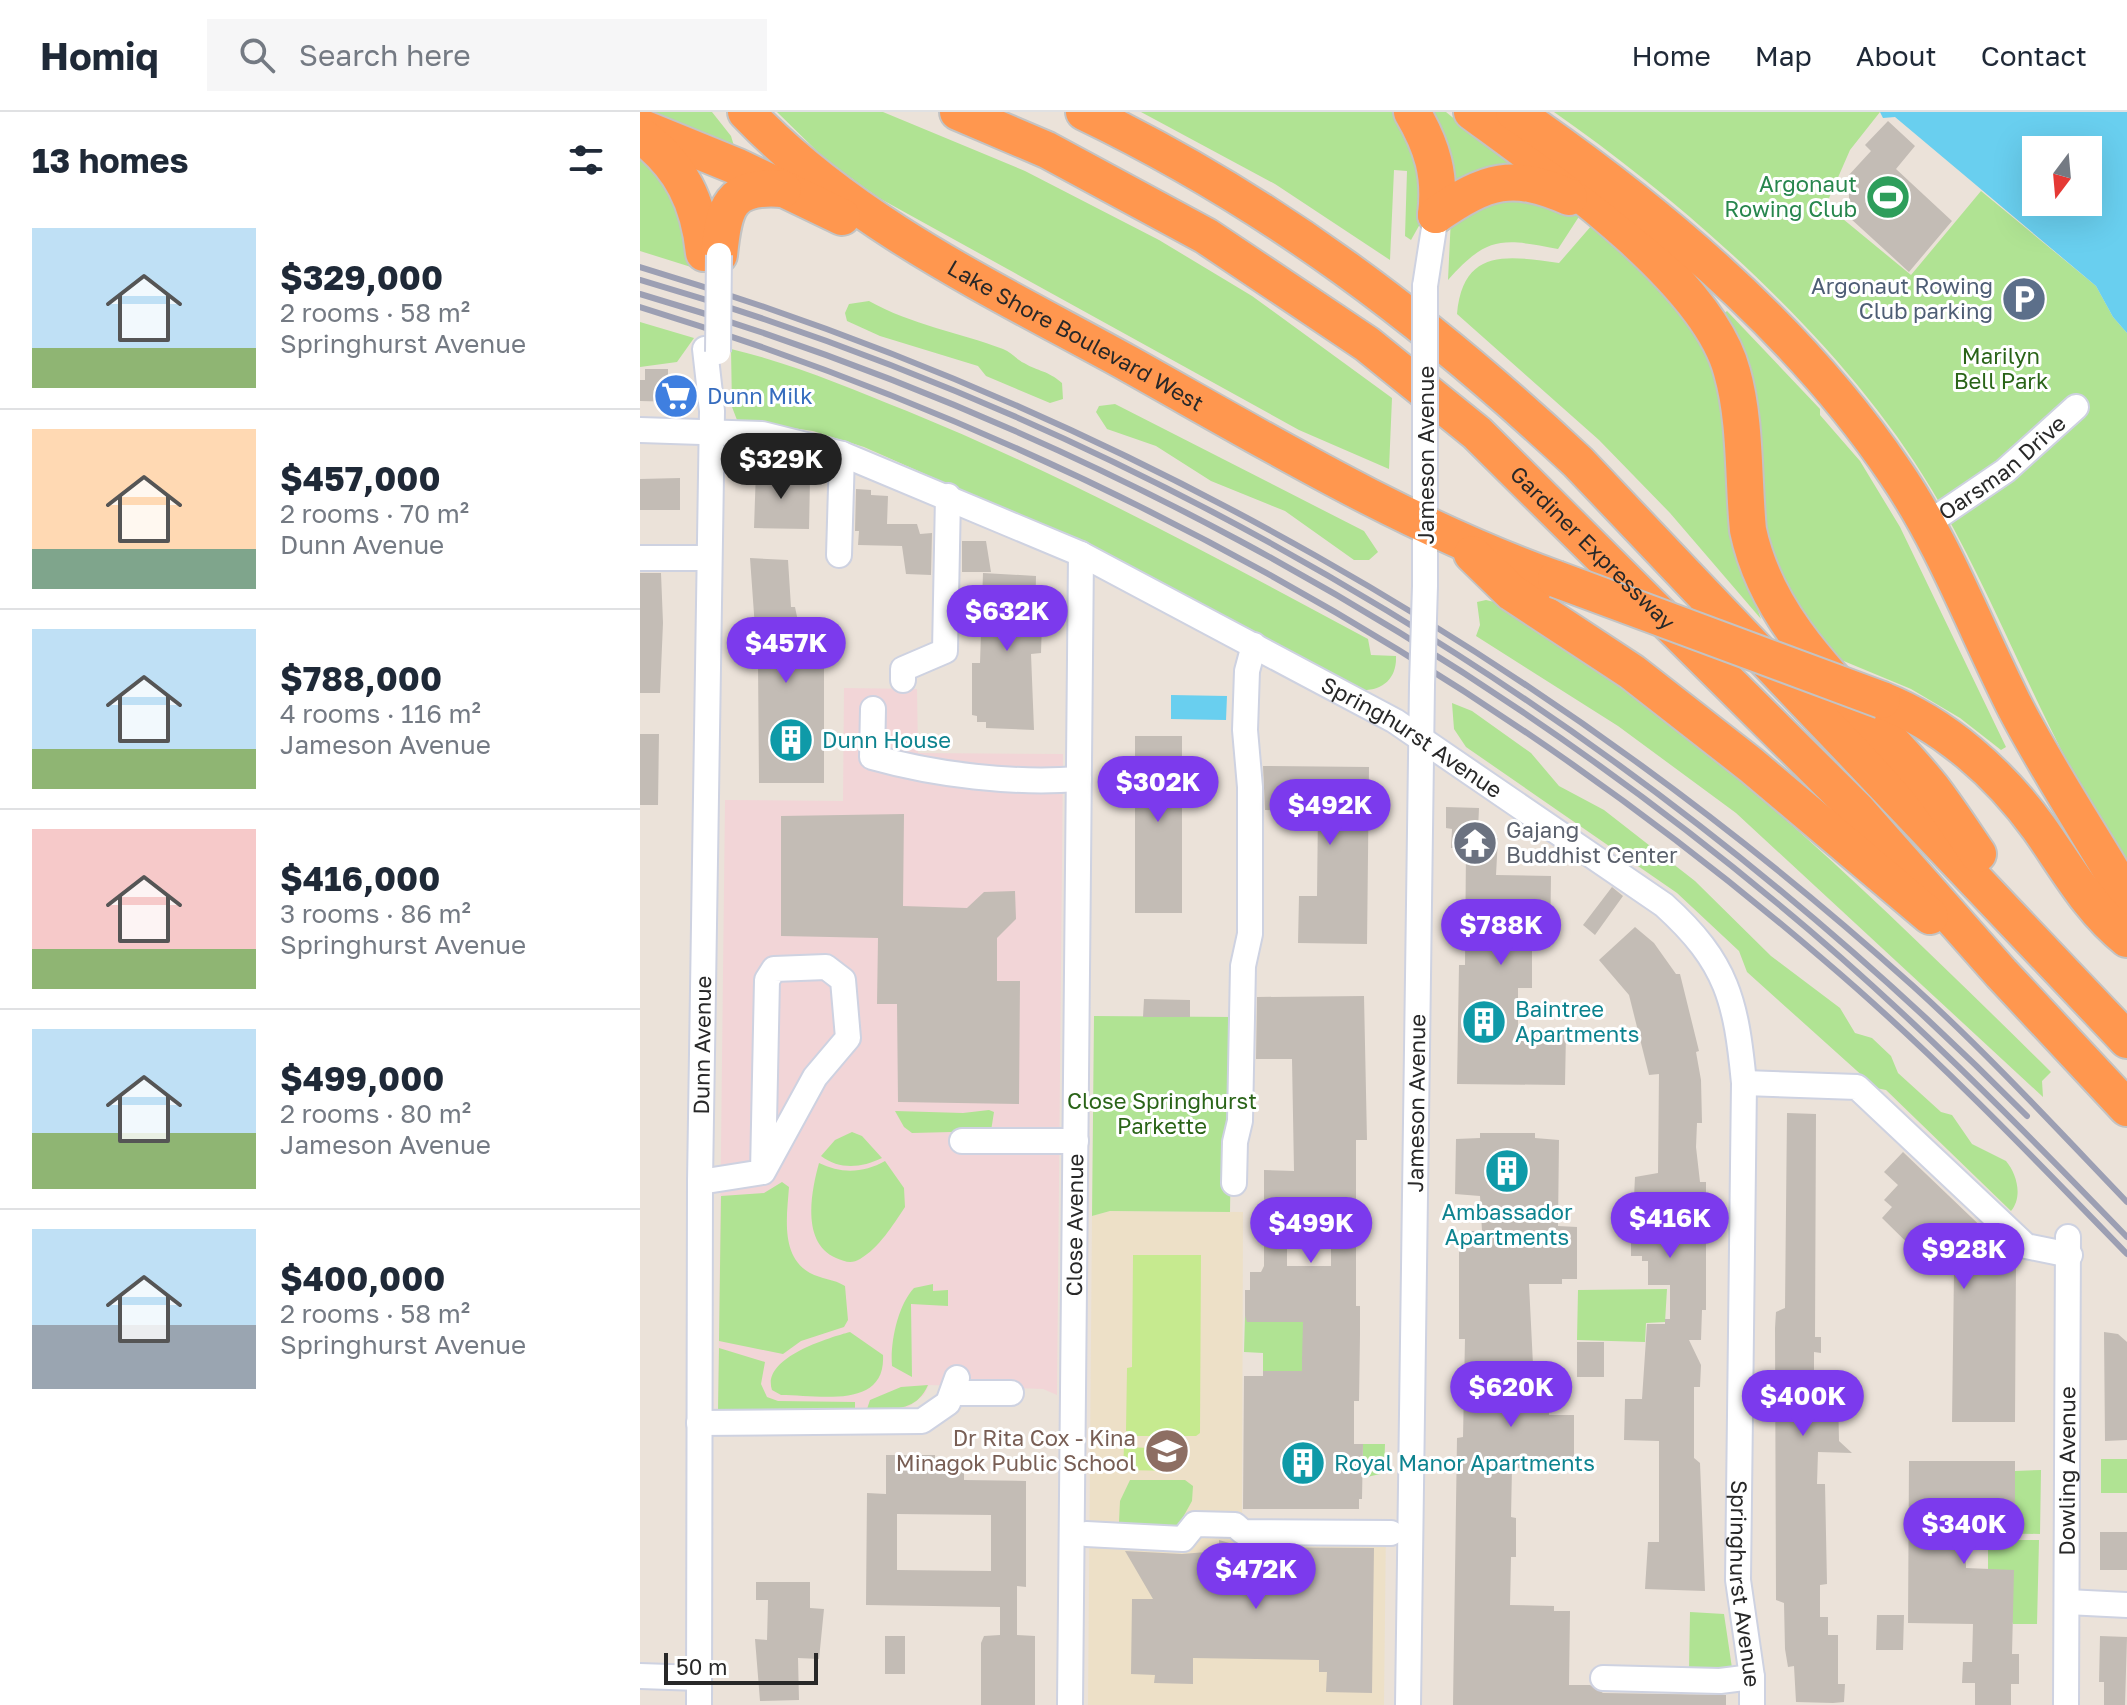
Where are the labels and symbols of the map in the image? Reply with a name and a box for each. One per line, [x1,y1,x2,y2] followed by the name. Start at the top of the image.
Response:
[2022,136,2102,216] north arrow
[1724,170,1857,222] place label: Argonaut Rowing Club
[1864,173,1912,221] sports icon: Argonaut Rowing Club
[943,253,1209,417] street label: Lake Shore Boulevard West
[1811,272,1993,324] place label: Argonaut Rowing Club parking
[2000,275,2048,323] parking icon: Argonaut Rowing Club parking
[1954,342,2048,394] park label: Marilyn Bell Park
[1412,366,1439,544] street label: Jameson Avenue
[652,372,700,420] supermarket icon: Dunn Milk
[707,382,813,409] place label: Dunn Milk
[1933,409,2071,525] street label: Oarsman Drive
[725,433,837,501] pin: $329K
[1505,460,1681,635] street label: Gardiner Expressway
[951,585,1063,653] pin: $632K
[730,617,842,685] pin: $457K
[1317,670,1508,803] street label: Springhurst Avenue
[767,716,815,764] building icon: Dunn House
[822,726,951,753] place label: Dunn House
[1102,756,1214,824] pin: $302K
[1274,779,1386,847] pin: $492K
[1506,816,1678,868] place label: Gajang Buddhist Center
[1451,819,1499,867] temple icon: Gajang Buddhist Center
[1445,899,1557,967] pin: $788K
[687,975,716,1115] street label: Dunn Avenue
[1515,995,1640,1047] place label: Baintree Apartments
[1460,998,1508,1046] building icon: Baintree Apartments
[1401,1014,1430,1192] street label: Jameson Avenue
[1067,1087,1257,1139] park label: Close Springhurst Parkette
[1483,1147,1531,1195] building icon: Ambassador Apartments
[1060,1154,1088,1296] street label: Close Avenue
[1614,1192,1726,1260] pin: $416K
[1255,1197,1367,1265] pin: $499K
[1441,1198,1573,1250] place label: Ambassador Apartments
[1908,1223,2020,1291] pin: $928K
[1455,1361,1567,1429] pin: $620K
[1747,1370,1859,1438] pin: $400K
[2053,1386,2080,1556] street label: Dowling Avenue
[896,1424,1136,1476] place label: Dr Rita Cox - Kina Minagok Public School
[1143,1427,1191,1475] school or university icon: Dr Rita Cox - Kina Minagok Public School
[1279,1439,1327,1487] building icon: Royal Manor Apartments
[1334,1449,1595,1476] place label: Royal Manor Apartments
[1725,1480,1766,1687] street label: Springhurst Avenue
[1908,1498,2020,1566] pin: $340K
[1200,1543,1312,1611] pin: $472K
[664,1649,818,1685] scale bar

